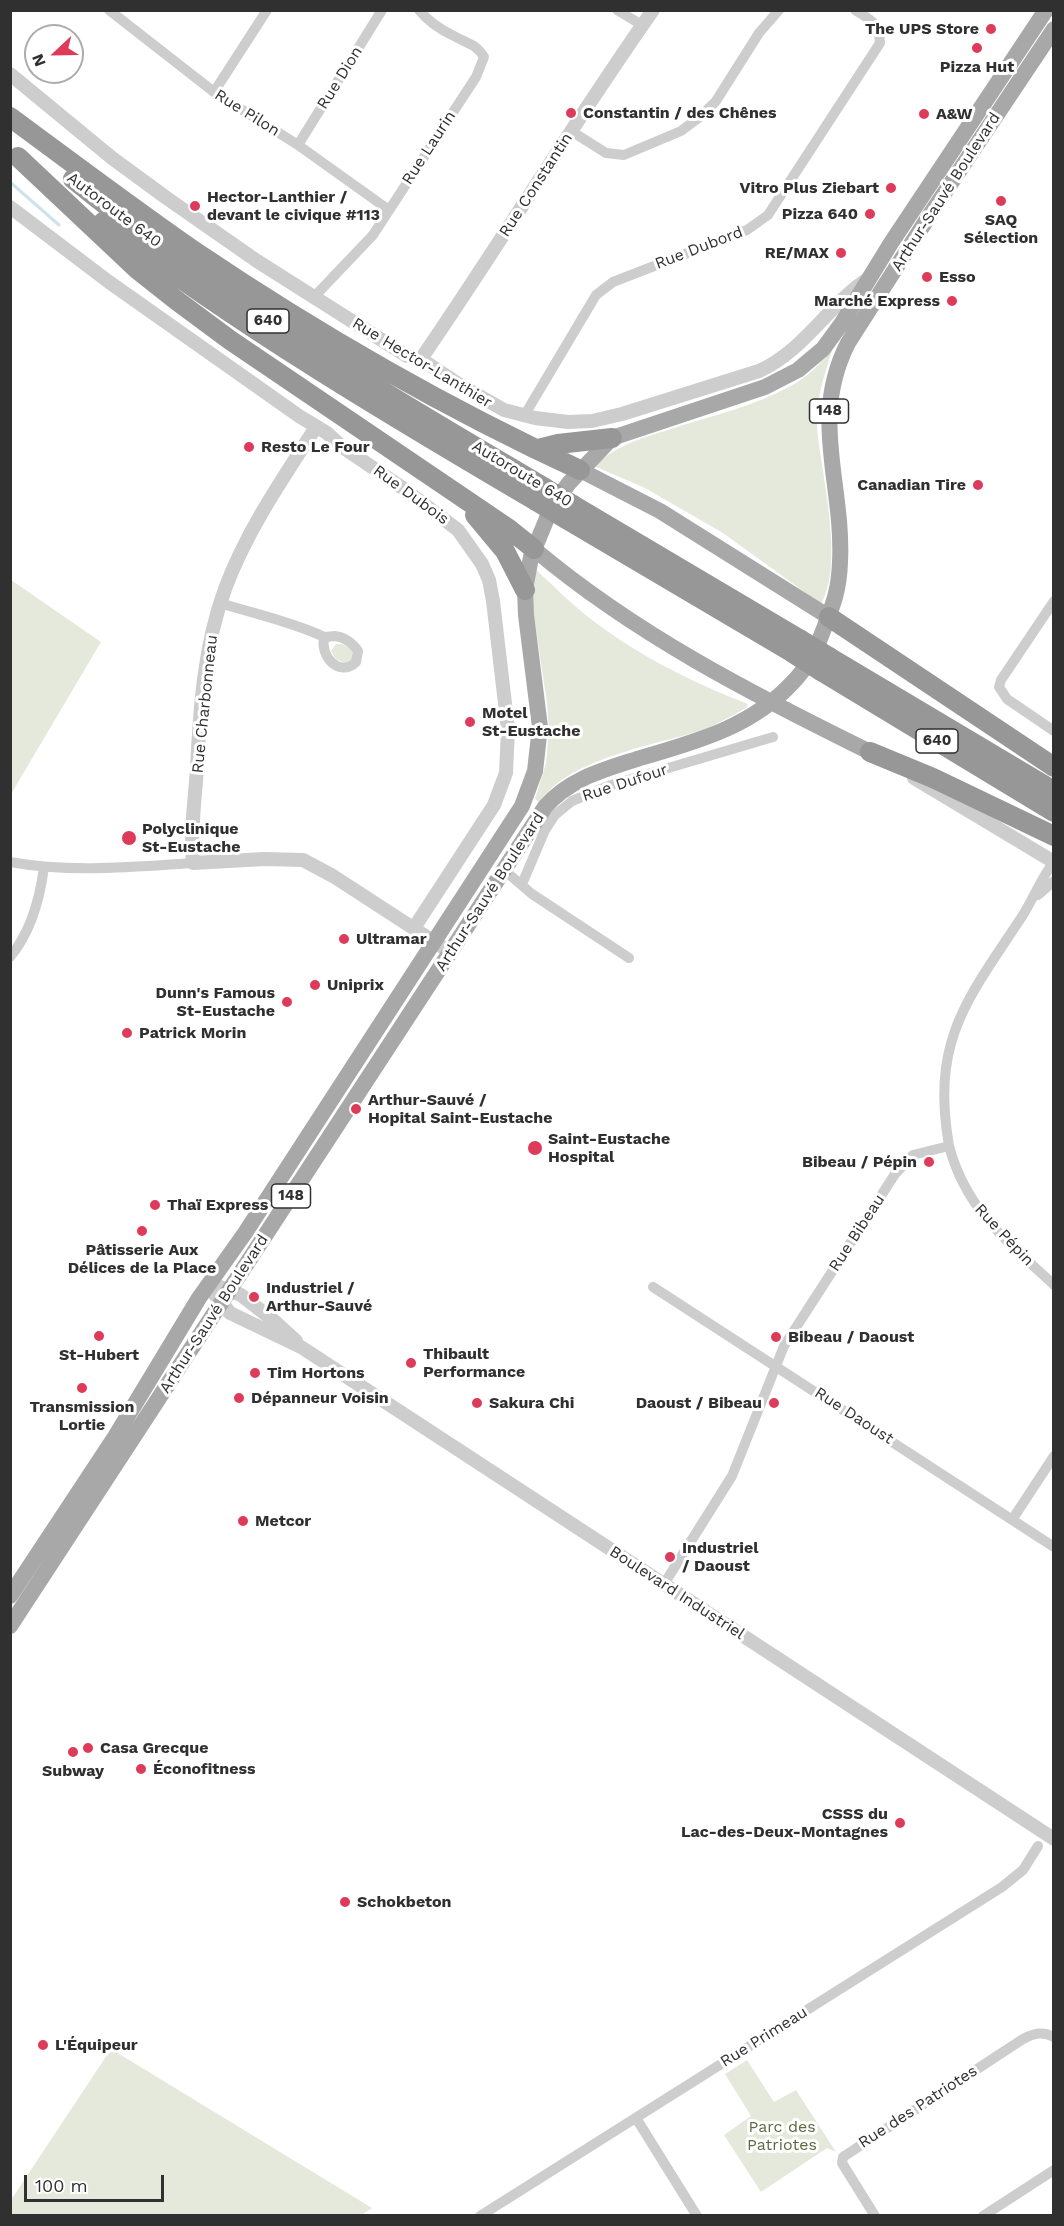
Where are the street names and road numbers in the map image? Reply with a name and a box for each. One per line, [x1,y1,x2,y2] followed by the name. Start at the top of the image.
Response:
[313,43,367,113] street label: Rue Dion
[211,85,283,141] street label: Rue Pilon
[398,107,460,189] street label: Rue Laurin
[887,109,1005,275] street label: Arthur-Sauvé Boulevard
[495,129,577,241] street label: Rue Constantin
[63,168,165,252] street label: Autoroute 640
[652,222,746,274] street label: Rue Dubord
[247,309,289,333] road number: 640
[349,314,495,412] street label: Rue Hector-Lanthier
[810,399,848,423] road number: 148
[469,437,575,511] street label: Autoroute 640
[369,461,453,529] street label: Rue Dubois
[188,634,222,774] street label: Rue Charbonneau
[916,729,958,753] road number: 640
[580,760,670,806] street label: Rue Dufour
[431,809,549,975] street label: Arthur-Sauvé Boulevard
[272,1184,310,1208] road number: 148
[825,1191,889,1275] street label: Rue Bibeau
[970,1200,1038,1270] street label: Rue Pépin
[155,1231,273,1397] street label: Arthur-Sauvé Boulevard
[811,1383,897,1449] street label: Rue Daoust
[606,1542,748,1644] street label: Boulevard Industriel
[717,2003,811,2071] street label: Rue Primeau
[855,2061,981,2153] street label: Rue des Patriotes

